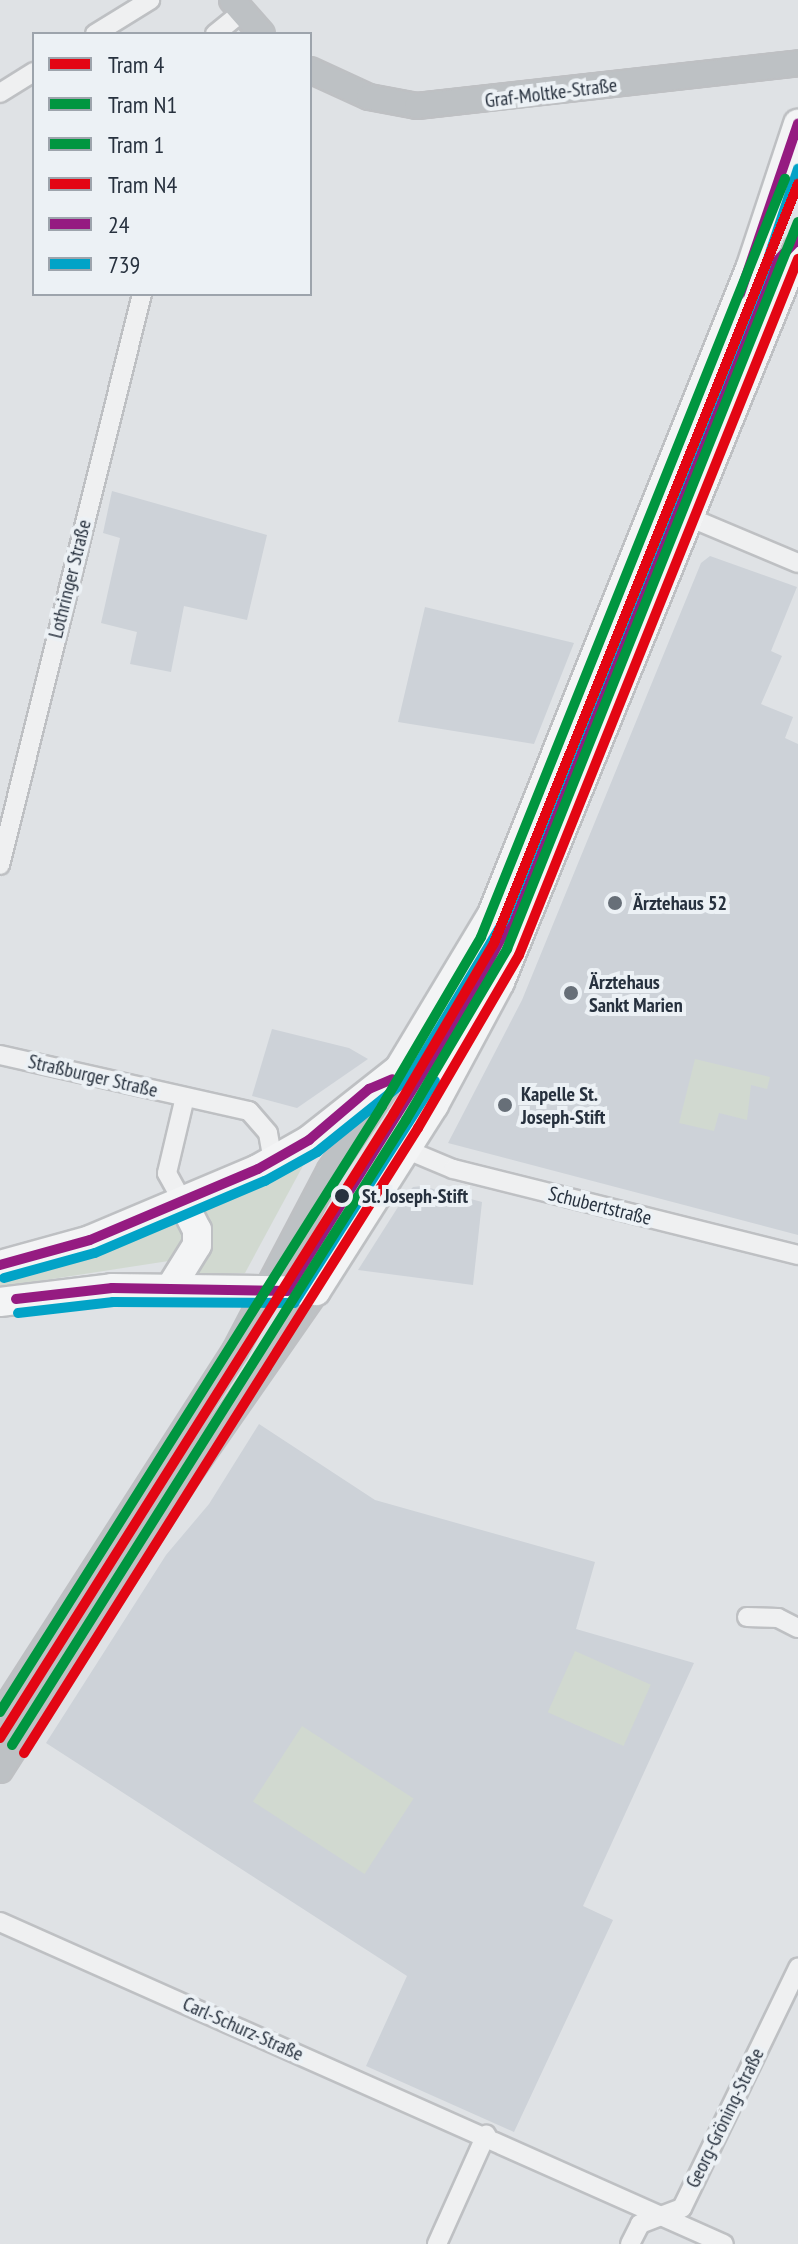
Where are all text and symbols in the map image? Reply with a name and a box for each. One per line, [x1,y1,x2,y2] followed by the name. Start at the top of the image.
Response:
[32,32,312,296] legend
[108,49,164,80] text: Tram 4
[484,73,618,113] street label: Graf-Moltke-Straße
[108,89,177,120] text: Tram N1
[108,129,164,160] text: Tram 1
[108,169,177,200] text: Tram N4
[108,209,130,240] text: 24
[108,249,140,280] text: 739
[44,517,96,641] street label: Lothringer Straße
[633,891,727,915] place label: Ärztehaus 52
[604,892,626,914] marker: Ärztehaus 52
[589,970,683,1017] place label: Ärztehaus Sankt Marien
[560,982,582,1004] marker: Ärztehaus Sankt Marien
[26,1049,160,1103] street label: Straßburger Straße
[521,1082,605,1129] place label: Kapelle St. Joseph-Stift
[496,1096,514,1114] marker: Kapelle St. Joseph-Stift
[546,1182,654,1230] street label: Schubertstraße
[329,1183,355,1209] marker: St. Joseph-Stift
[362,1184,469,1208] place label: St. Joseph-Stift
[179,1992,307,2066] street label: Carl-Schurz-Straße
[681,2044,769,2192] street label: Georg-Gröning-Straße

